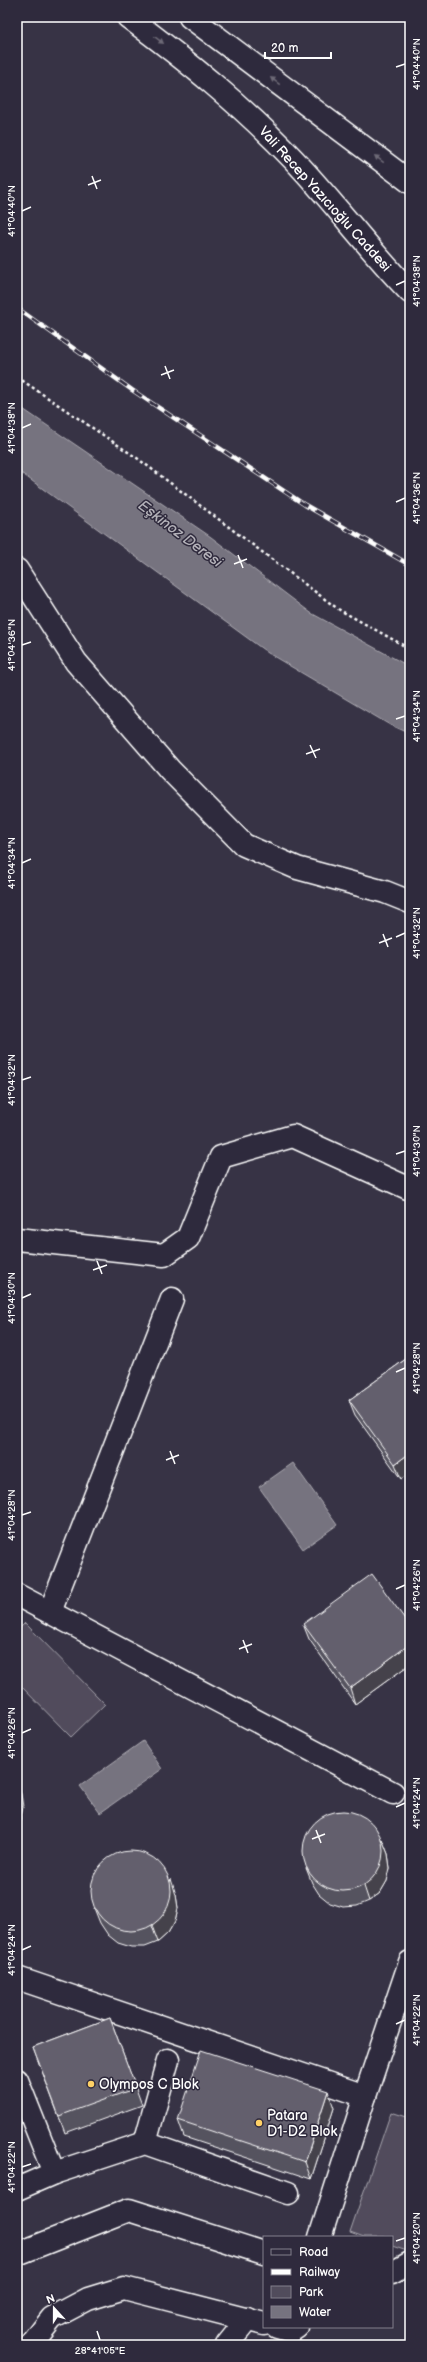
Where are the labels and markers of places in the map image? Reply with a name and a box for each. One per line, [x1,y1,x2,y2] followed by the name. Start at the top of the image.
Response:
[99,2076,199,2093] place label: Olympos C Blok
[86,2079,96,2089] marker: Olympos C Blok
[267,2107,338,2140] place label: Patara D1-D2 Blok
[254,2118,264,2128] marker: Patara D1-D2 Blok

